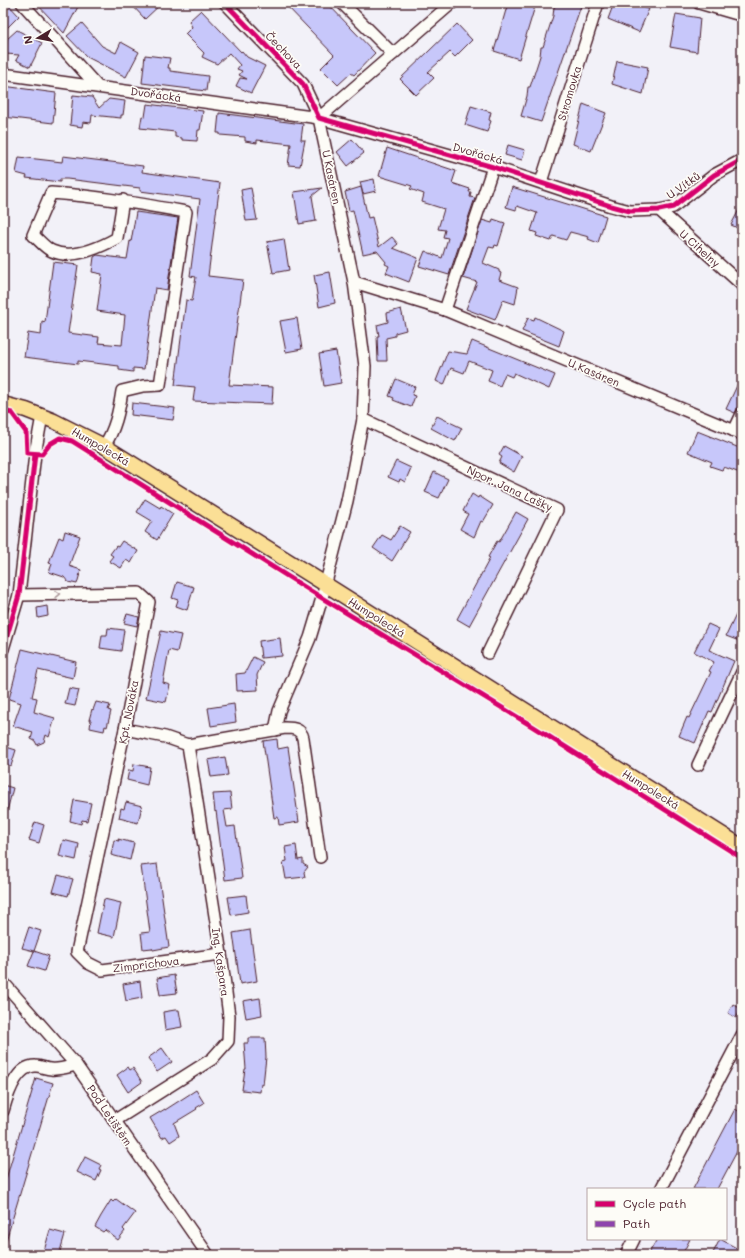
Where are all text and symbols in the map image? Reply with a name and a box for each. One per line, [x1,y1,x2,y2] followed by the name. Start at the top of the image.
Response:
[18,18,58,58] north arrow
[262,28,306,72] street label: Čechova
[20,34,36,45] text: N
[554,63,585,122] street label: Stromovka
[129,83,183,105] street label: Dvořácká
[451,139,505,167] street label: Dvořácká
[319,149,345,205] street label: U Kasáren
[663,168,703,202] street label: U Vítků
[677,226,724,270] street label: U Cihelny
[566,354,622,390] street label: U Kasáren
[69,423,133,469] street label: Humpolecká
[465,462,555,514] street label: Npor. Jana Lašky
[55,590,61,598] one-way arrow
[346,594,409,641] street label: Humpolecká
[114,679,142,745] street label: Kpt. Nováka
[620,766,683,813] street label: Humpolecká
[209,927,233,997] street label: Ing. Kašpara
[112,952,180,976] street label: Zimprichova
[84,1082,136,1148] street label: Pod Letištěm
[587,1188,727,1240] legend
[623,1195,686,1211] text: Cycle path
[623,1215,650,1231] text: Path

